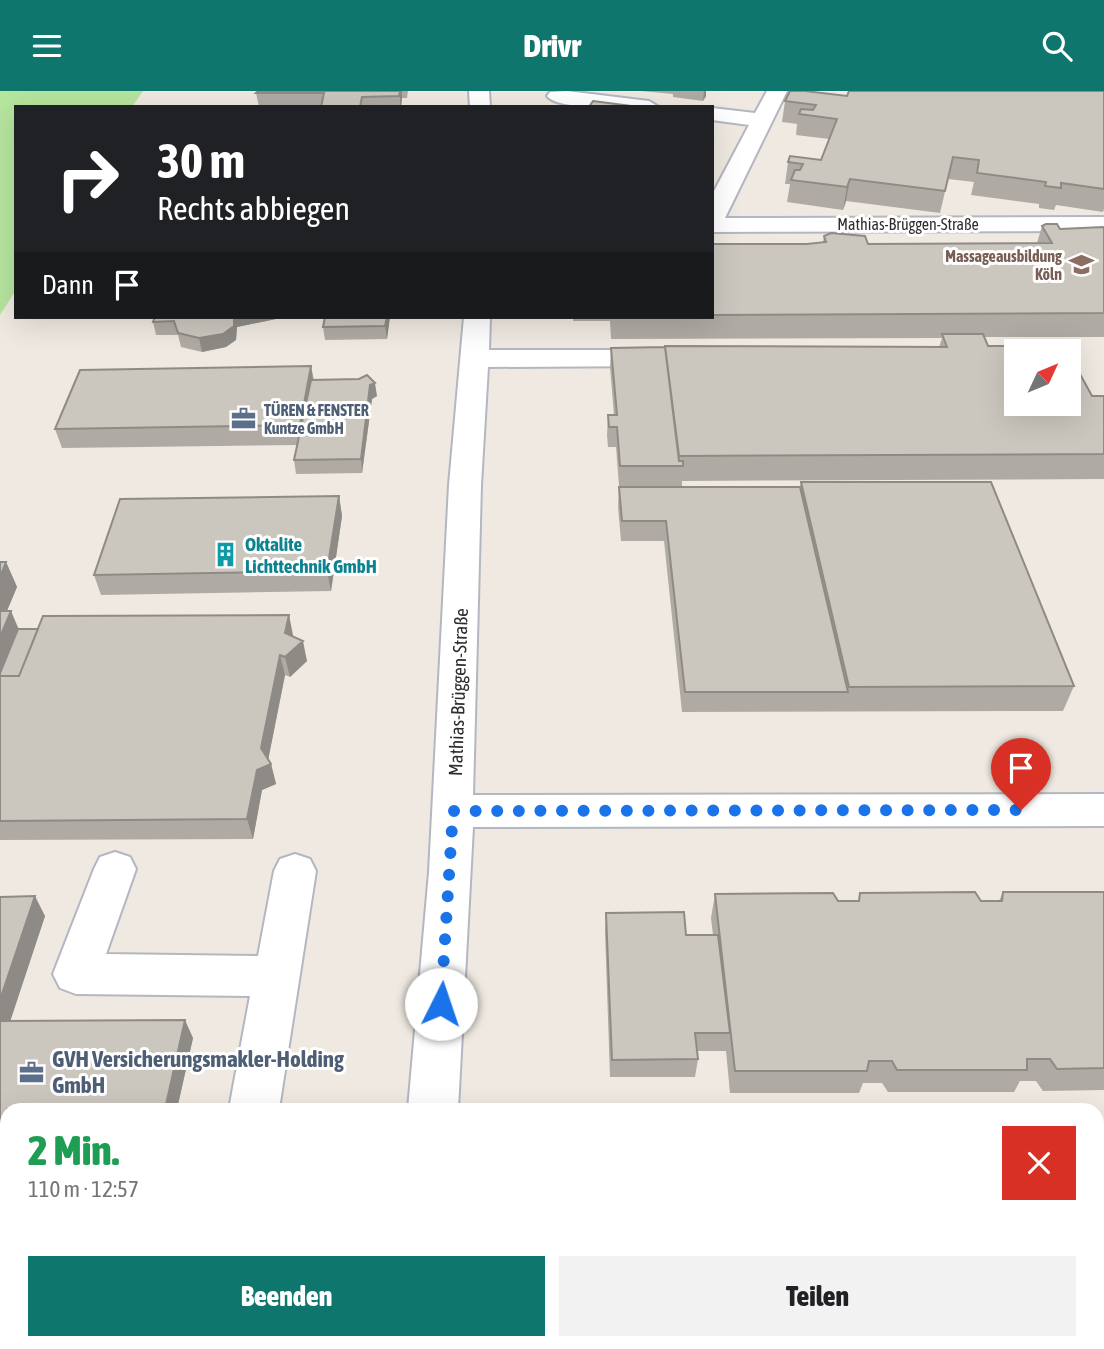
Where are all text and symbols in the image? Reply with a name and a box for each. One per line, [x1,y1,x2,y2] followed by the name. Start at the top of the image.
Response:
[28,27,66,65] icon: menu
[523,27,581,64] text: Drivr
[1038,27,1076,65] icon: search
[157,132,245,188] text: 30 m
[42,133,133,224] icon: right
[157,190,350,227] text: Rechts abbiegen
[837,215,979,234] street label: Mathias-Brüggen-Straße
[945,247,1062,283] place label: Massageausbildung Köln
[1068,251,1096,279] school or university icon: Massageausbildung Köln
[108,266,146,304] icon: arrive
[42,270,94,300] text: Dann
[1004,339,1082,417] north arrow
[1004,339,1081,416] map controls
[264,401,369,437] place label: TÜREN & FENSTER Kuntze GmbH
[230,405,258,433] office icon: TÜREN & FENSTER Kuntze GmbH
[245,533,377,577] place label: Oktalite Lichttechnik GmbH
[211,541,239,569] building icon: Oktalite Lichttechnik GmbH
[444,608,472,776] street label: Mathias-Brüggen-Straße
[991,738,1051,810] pin
[1002,749,1040,787] icon: arrive
[404,967,478,1041] position arrow
[52,1046,344,1098] place label: GVH Versicherungsmakler-Holding GmbH
[18,1058,46,1086] office icon: GVH Versicherungsmakler-Holding GmbH
[28,1126,119,1174] text: 2 Min.
[1002,1126,1076,1200] button: close
[28,1176,139,1202] text: 110 m · 12:57
[28,1256,545,1336] button: Beenden
[559,1256,1076,1336] button: Teilen

